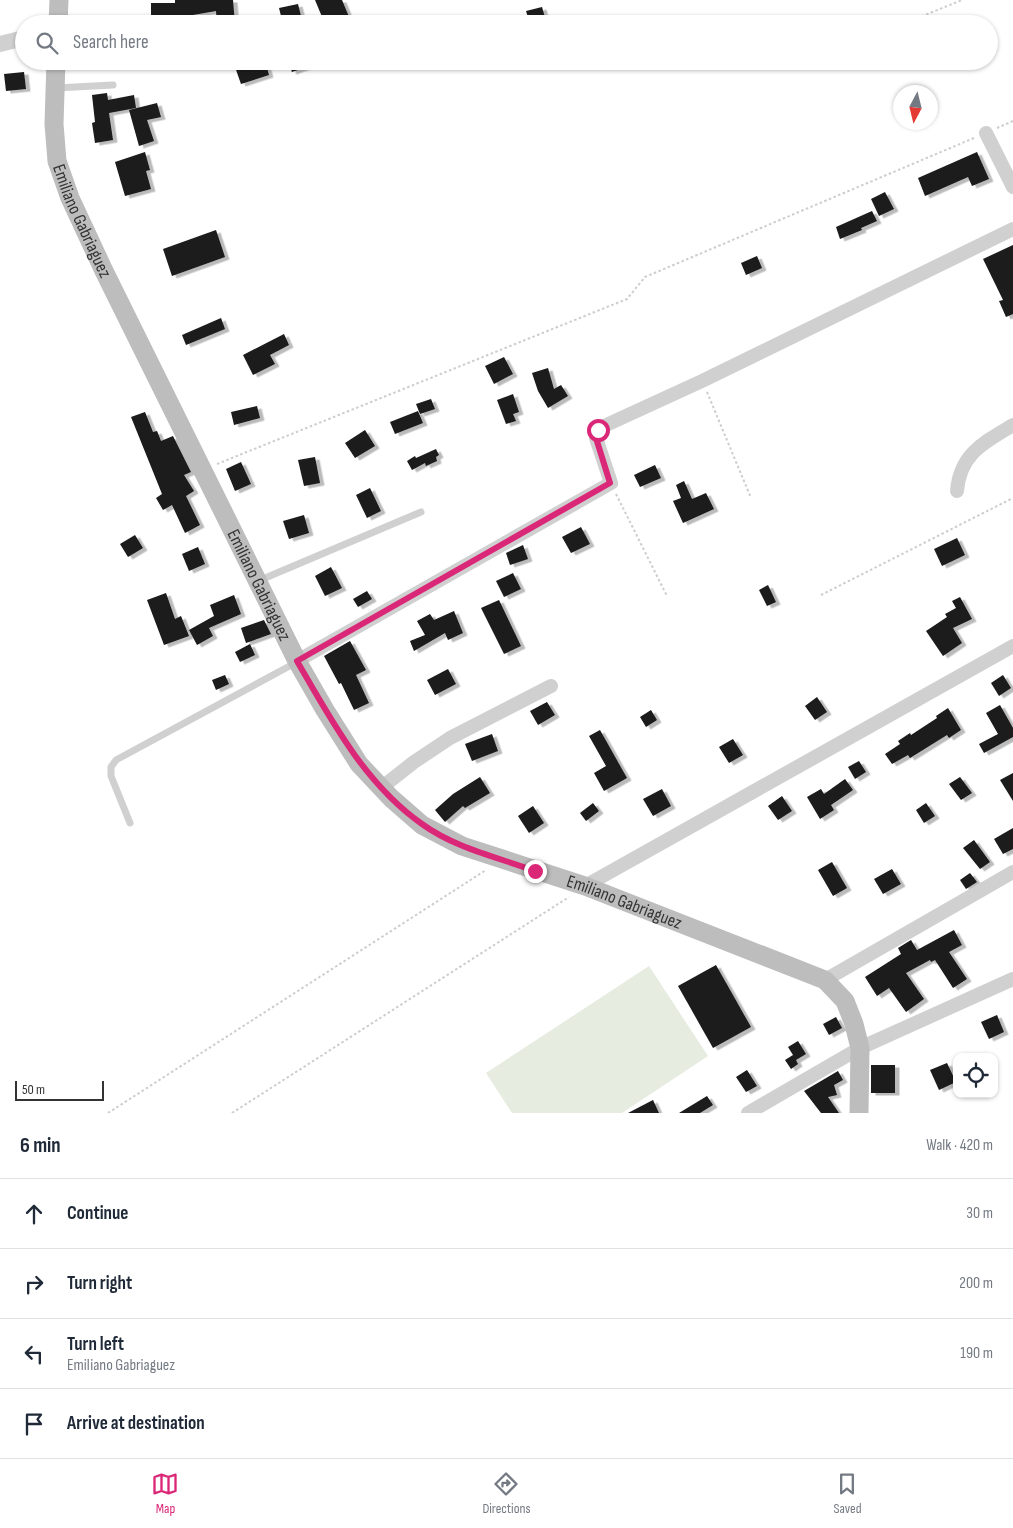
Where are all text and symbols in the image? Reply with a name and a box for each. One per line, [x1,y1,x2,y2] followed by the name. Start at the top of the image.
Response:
[15,15,998,70] search box
[33,29,61,57] icon: search
[73,31,149,54] text: Search here
[893,85,938,130] north arrow
[48,161,116,281] street label: Emiliano Gabriaguez
[587,419,610,442] route start
[223,526,296,644] street label: Emiliano Gabriaguez
[524,860,547,883] route end
[564,870,685,934] street label: Emiliano Gabriaguez
[953,1053,998,1098] map controls
[953,1053,998,1098] button: locate
[15,1078,104,1101] scale bar
[22,1081,45,1098] text: 50 m
[20,1133,61,1158] text: 6 min
[926,1136,993,1155] text: Walk · 420 m
[20,1200,48,1228] icon: ahead
[67,1202,128,1225] text: Continue
[966,1204,993,1223] text: 30 m
[20,1270,48,1298] icon: right
[67,1272,132,1295] text: Turn right
[959,1274,993,1293] text: 200 m
[67,1333,124,1356] text: Turn left
[20,1340,48,1368] icon: left
[960,1344,993,1363] text: 190 m
[67,1356,175,1375] text: Emiliano Gabriaguez
[20,1410,48,1438] icon: arrive
[67,1412,205,1435] text: Arrive at destination
[151,1470,179,1517] tab: Map
[482,1470,531,1517] tab: Directions
[833,1470,862,1517] tab: Saved

